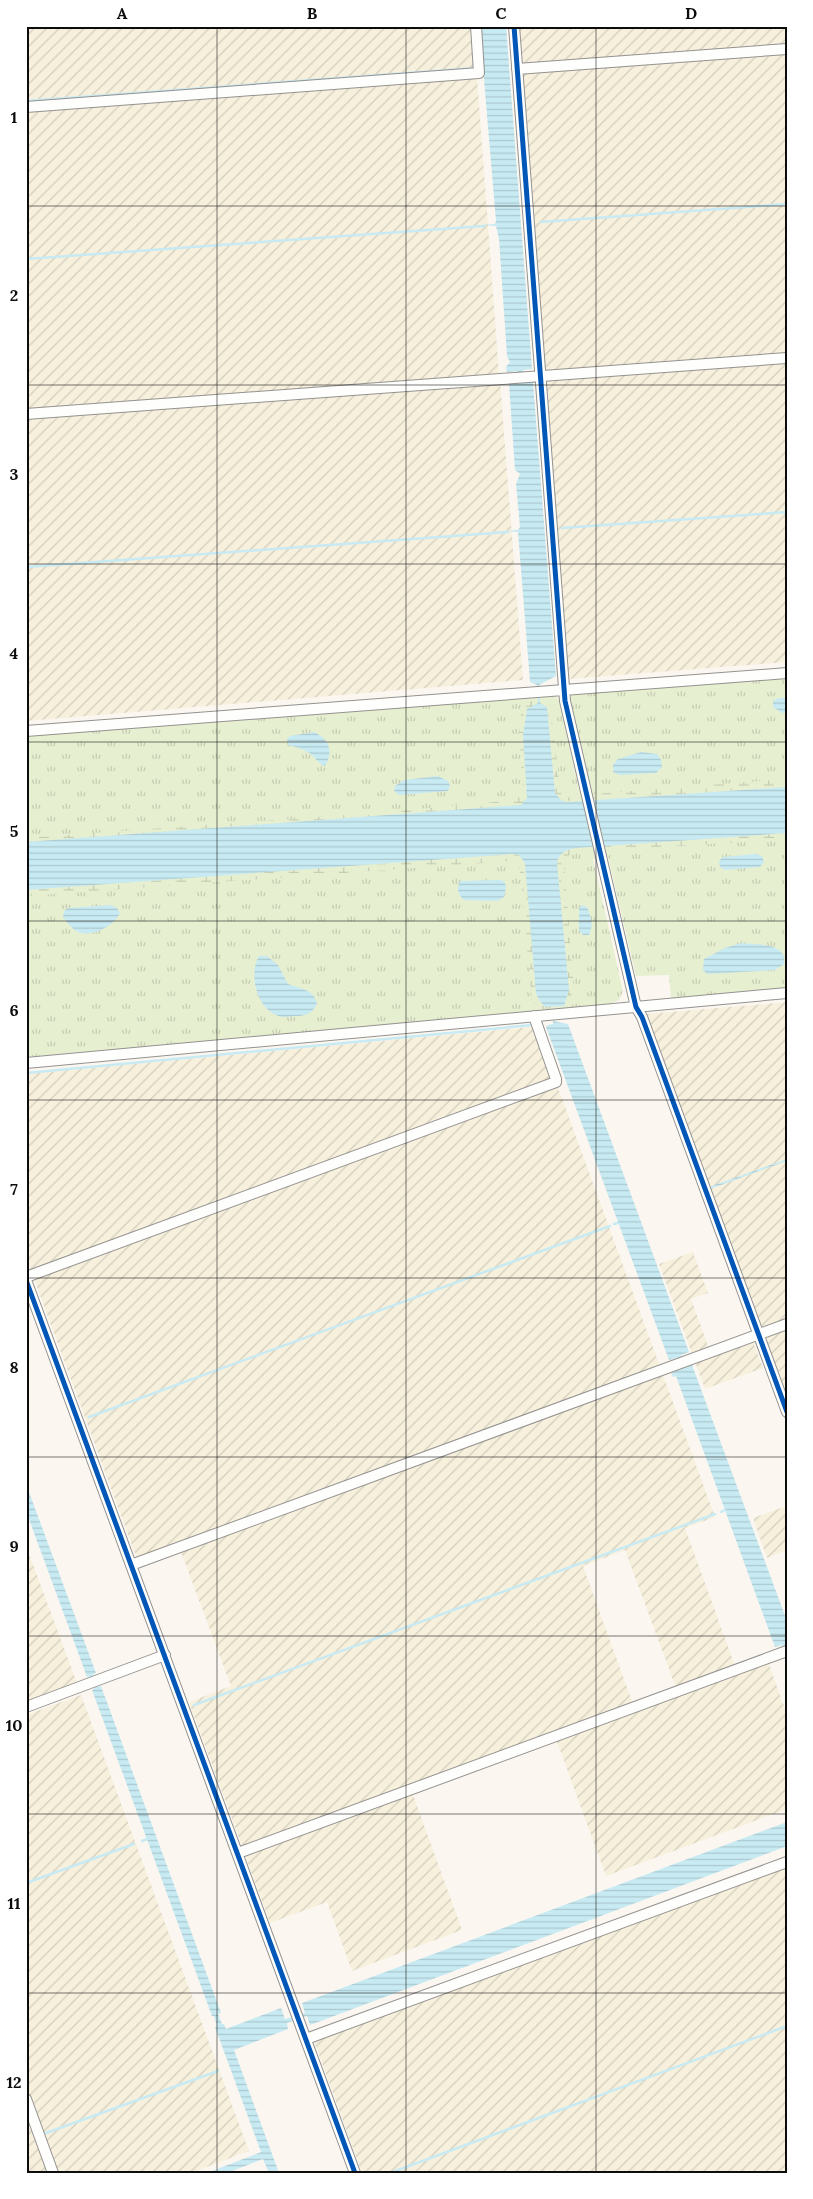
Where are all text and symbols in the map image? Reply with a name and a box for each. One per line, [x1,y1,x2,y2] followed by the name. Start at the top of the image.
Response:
[117,3,128,23] text: A
[307,3,318,23] text: B
[495,3,507,23] text: C
[685,3,697,23] text: D
[11,107,17,127] text: 1
[10,285,18,305] text: 2
[10,464,19,484] text: 3
[10,643,19,663] text: 4
[10,821,19,841] text: 5
[9,1000,19,1020] text: 6
[10,1179,18,1199] text: 7
[9,1357,19,1377] text: 8
[9,1536,19,1556] text: 9
[6,1715,22,1735] text: 10
[8,1893,21,1913] text: 11
[6,2072,22,2092] text: 12

